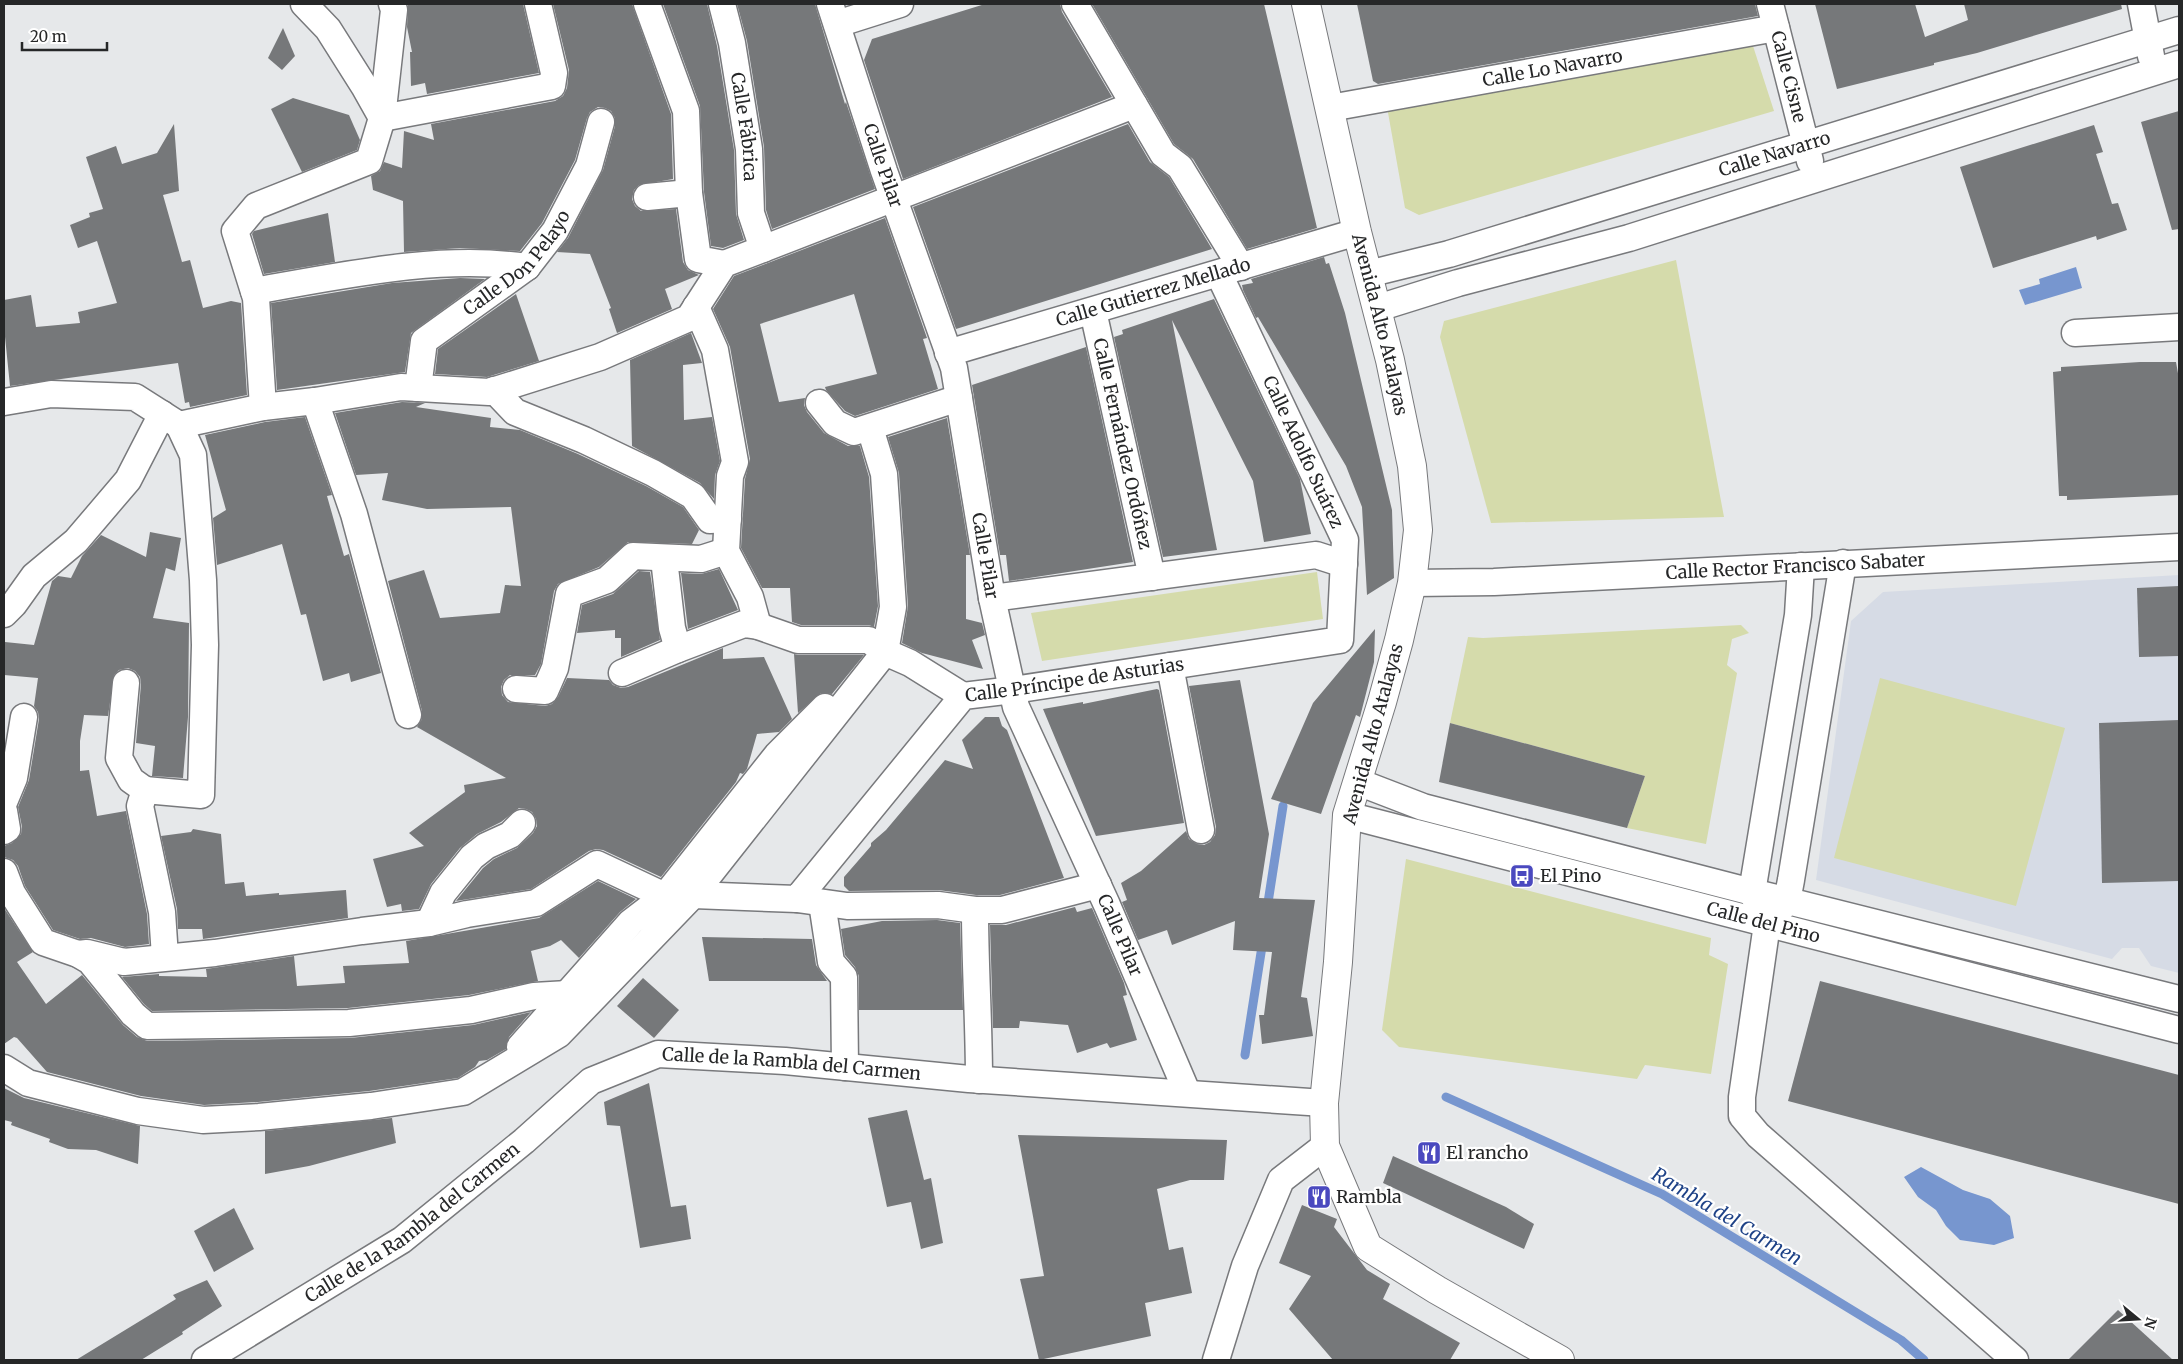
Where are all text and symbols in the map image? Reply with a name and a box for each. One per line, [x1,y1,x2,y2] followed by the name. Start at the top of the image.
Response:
[22,20,108,52] scale bar
[30,27,67,46] text: 20 m
[1766,28,1812,125] street label: Calle Cisne
[1481,44,1624,91] street label: Calle Lo Navarro
[726,71,762,182] street label: Calle Fábrica
[858,121,908,211] street label: Calle Pilar
[1716,126,1833,182] street label: Calle Navarro
[458,206,575,320] street label: Calle Don Pelayo
[1347,230,1413,418] street label: Avenida Alto Atalayas
[1053,252,1253,331] street label: Calle Gutierrez Mellado
[1088,336,1158,552] street label: Calle Fernández Ordóñez
[1258,372,1349,532] street label: Calle Adolfo Suárez
[967,511,1004,601] street label: Calle Pilar
[1665,548,1926,584] street label: Calle Rector Francisco Sabater
[1337,641,1408,828] street label: Avenida Alto Atalayas
[964,652,1186,707] street label: Calle Príncipe de Asturias
[1509,863,1535,889] bus stop icon: El Pino
[1540,864,1601,887] place label: El Pino
[1092,890,1148,980] street label: Calle Pilar
[1704,896,1823,948] street label: Calle del Pino
[662,1042,922,1085] street label: Calle de la Rambla del Carmen
[300,1137,524,1307] street label: Calle de la Rambla del Carmen
[1416,1140,1442,1166] restaurant icon: El rancho
[1446,1141,1528,1164] place label: El rancho
[1648,1162,1806,1270] water label: Rambla del Carmen
[1306,1184,1332,1210] restaurant icon: Rambla
[1336,1185,1402,1208] place label: Rambla
[2113,1294,2163,1344] north arrow
[2140,1315,2161,1331] text: N

